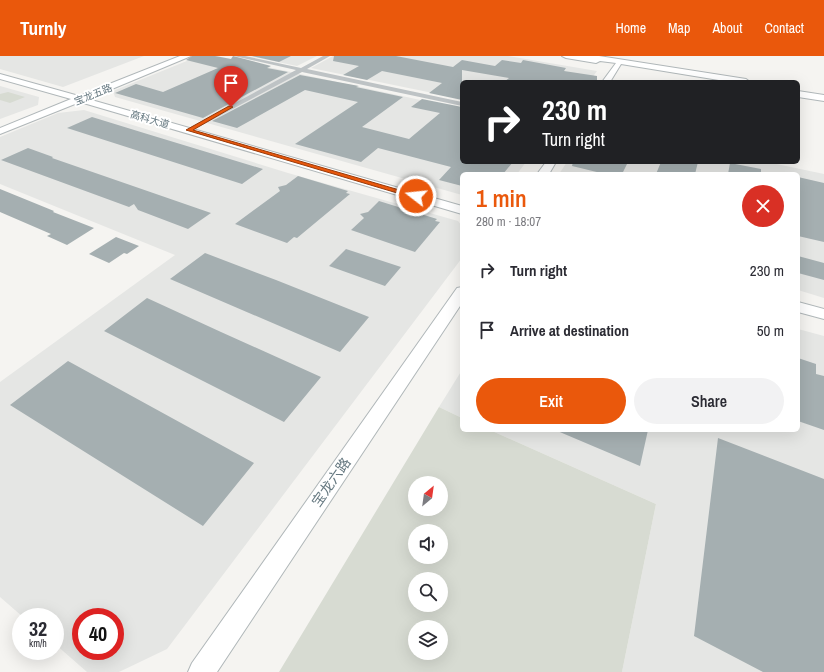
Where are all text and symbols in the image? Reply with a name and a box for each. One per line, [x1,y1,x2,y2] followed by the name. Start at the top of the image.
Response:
[20,15,66,41] text: Turnly
[615,19,646,37] text: Home
[668,19,690,37] text: Map
[712,19,742,37] text: About
[764,19,804,37] text: Contact
[214,66,248,107] pin
[220,72,242,94] icon: arrive
[72,81,114,108] street label: 宝龙五路
[542,91,607,129] text: 230 m
[476,96,528,148] icon: right
[129,108,171,131] street label: 高科大道
[542,127,605,152] text: Turn right
[395,175,437,217] position arrow
[476,182,527,214] text: 1 min
[742,185,784,227] button: close
[476,213,541,230] text: 280 m · 18:07
[476,259,498,281] icon: right
[510,260,567,281] text: Turn right
[750,260,784,281] text: 230 m
[476,319,498,341] icon: arrive
[510,320,629,341] text: Arrive at destination
[757,320,784,341] text: 50 m
[476,378,626,424] button: Exit
[634,378,784,424] button: Share
[308,454,354,510] street label: 宝龙六路
[408,476,448,516] north arrow
[408,476,448,660] map controls
[408,524,448,564] button: sound
[408,572,448,612] button: search
[72,608,124,660] speed limit sign: 40
[29,615,47,642] text: 32
[408,620,448,660] button: layers
[29,637,47,650] text: km/h

